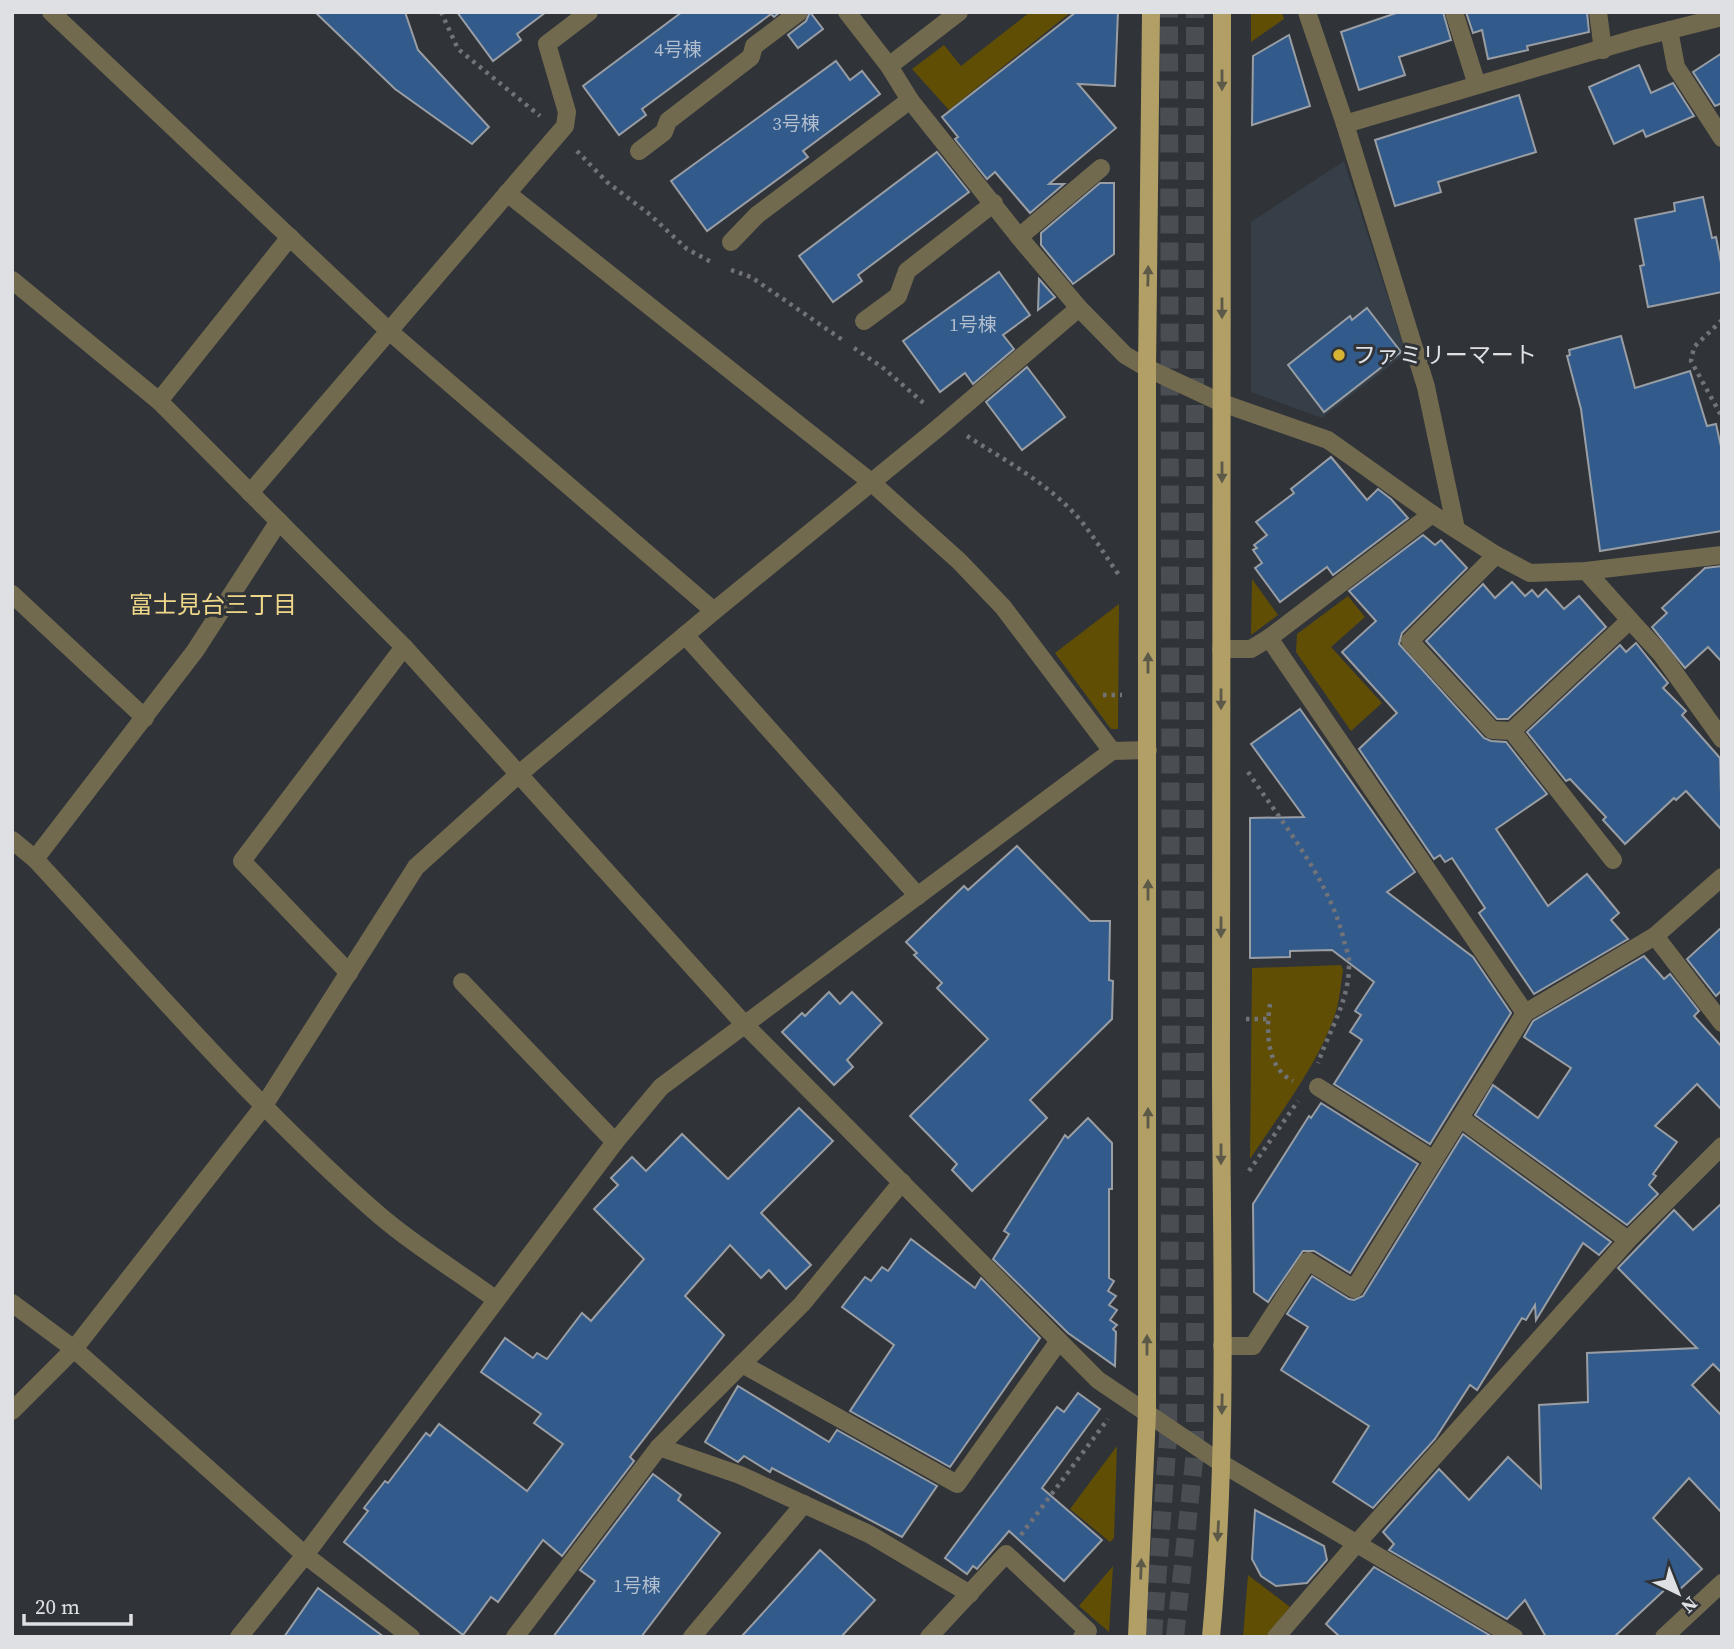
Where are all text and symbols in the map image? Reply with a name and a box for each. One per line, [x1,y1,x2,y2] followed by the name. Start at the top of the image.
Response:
[654,36,702,62] house number: 4号棟
[1216,70,1228,92] one-way arrow
[772,110,820,136] house number: 3号棟
[1142,264,1154,286] one-way arrow
[1216,297,1228,319] one-way arrow
[949,311,997,337] house number: 1号棟
[1353,339,1537,371] place label: ファミリーマート
[1331,347,1347,363] marker: ファミリーマート
[1216,461,1228,483] one-way arrow
[129,588,297,621] district label: 富士見台三丁目
[1142,651,1154,673] one-way arrow
[1215,688,1227,710] one-way arrow
[1142,879,1154,901] one-way arrow
[1215,916,1227,938] one-way arrow
[1142,1106,1154,1128] one-way arrow
[1215,1143,1226,1165] one-way arrow
[1141,1334,1153,1356] one-way arrow
[1216,1394,1227,1416] one-way arrow
[1212,1520,1223,1542] one-way arrow
[1135,1557,1146,1579] one-way arrow
[1643,1558,1713,1628] north arrow
[613,1572,661,1598] house number: 1号棟
[24,1582,131,1626] scale bar
[1676,1591,1704,1620] text: N
[35,1592,80,1621] text: 20 m

